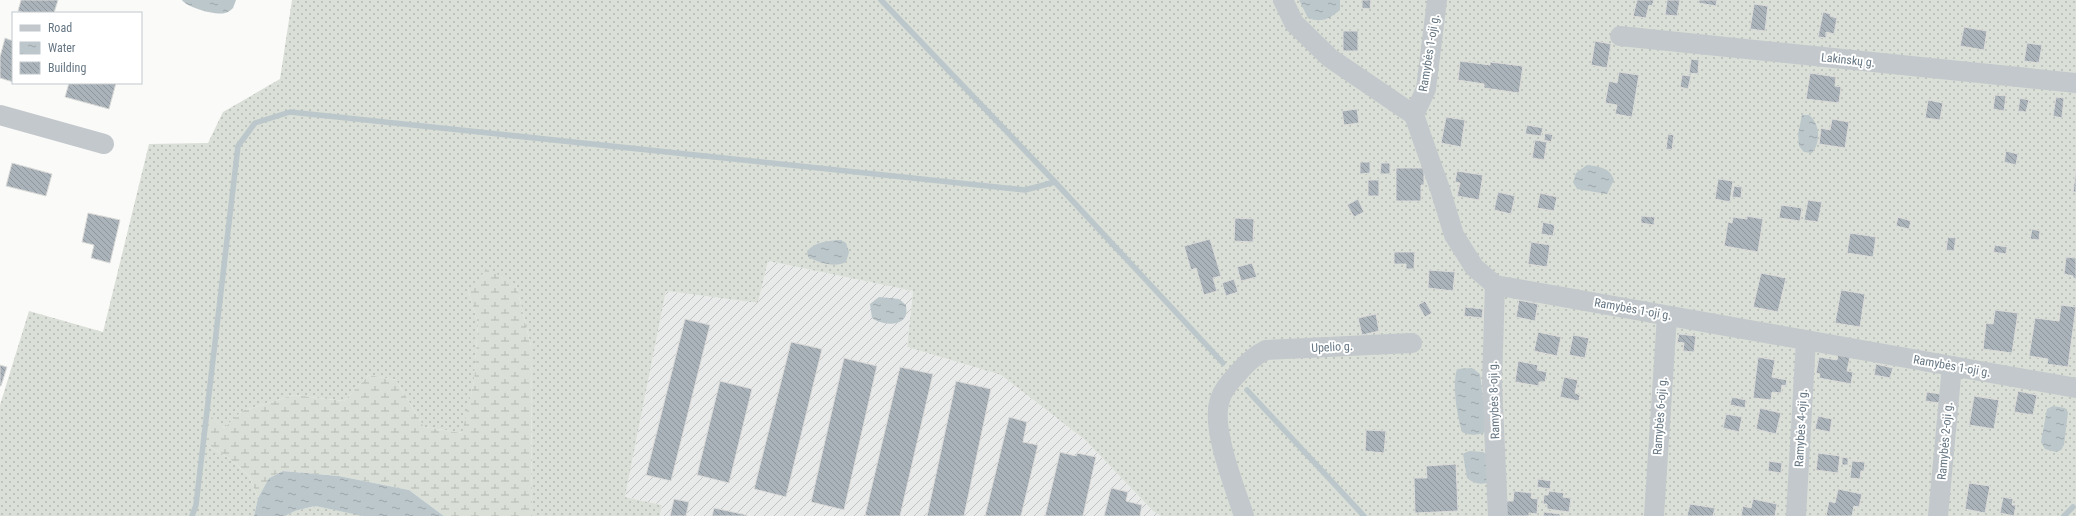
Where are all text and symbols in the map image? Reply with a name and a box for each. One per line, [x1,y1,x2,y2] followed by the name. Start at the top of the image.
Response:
[12,12,142,84] legend
[1416,13,1442,93] street label: Ramybės 1-oji g.
[48,21,72,35] text: Road
[48,41,76,55] text: Water
[1820,50,1876,70] street label: Lakinskų g.
[48,61,86,75] text: Building
[1593,295,1673,323] street label: Ramybės 1-oji g.
[1311,339,1353,355] street label: Upelio g.
[1912,352,1992,380] street label: Ramybės 1-oji g.
[1486,361,1502,439] street label: Ramybės 8-oji g.
[1650,377,1670,455] street label: Ramybės 6-oji g.
[1792,389,1810,467] street label: Ramybės 4-oji g.
[1935,401,1955,481] street label: Ramybės 2-oji g.

